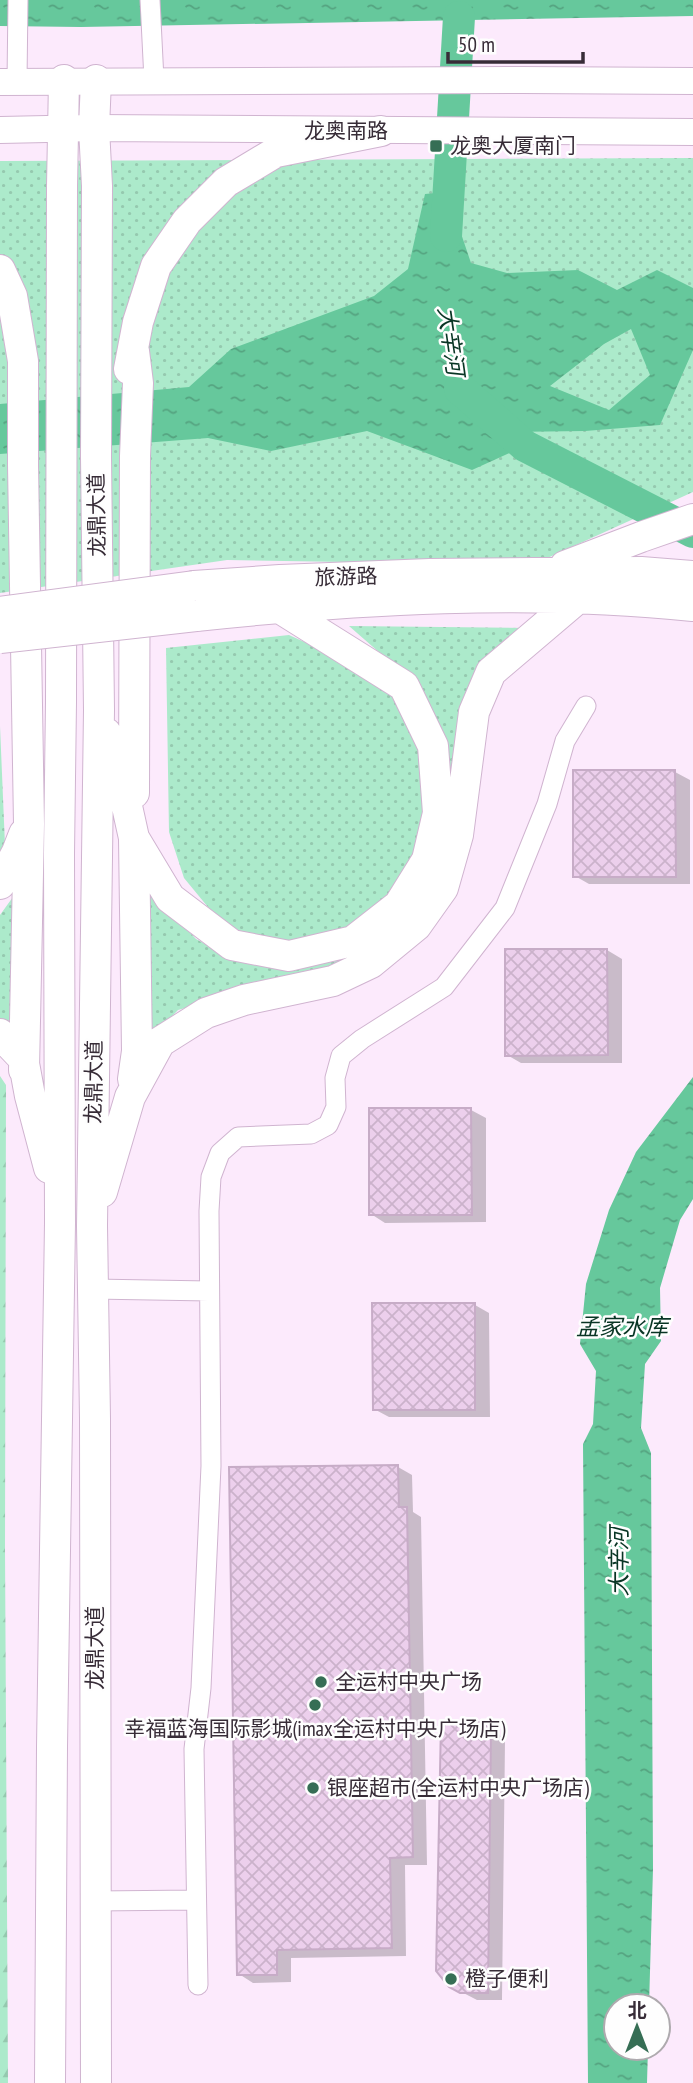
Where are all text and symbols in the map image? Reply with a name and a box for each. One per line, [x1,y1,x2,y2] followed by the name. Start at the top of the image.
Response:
[448,21,583,65] scale bar
[458,31,495,58] text: 50 m
[304,117,388,144] street label: 龙奥南路
[450,132,576,159] place label: 龙奥大厦南门
[428,138,444,154] marker: 龙奥大厦南门
[432,305,471,381] water label: 大辛河
[82,473,111,557] street label: 龙鼎大道
[314,562,378,591] street label: 旅游路
[79,1040,108,1124] street label: 龙鼎大道
[576,1312,672,1341] water label: 孟家水库
[604,1524,633,1597] water label: 大辛河
[81,1606,108,1690] street label: 龙鼎大道
[335,1668,482,1695] place label: 全运村中央广场
[313,1674,329,1690] marker: 全运村中央广场
[307,1697,323,1713] marker: 幸福蓝海国际影城(imax全运村中央广场店)
[124,1715,506,1742] place label: 幸福蓝海国际影城(imax全运村中央广场店)
[327,1774,589,1801] place label: 银座超市(全运村中央广场店)
[305,1780,321,1796] marker: 银座超市(全运村中央广场店)
[465,1965,549,1992] place label: 橙子便利
[443,1971,459,1987] marker: 橙子便利
[602,1992,672,2062] north arrow
[627,1998,647,2022] text: 北

